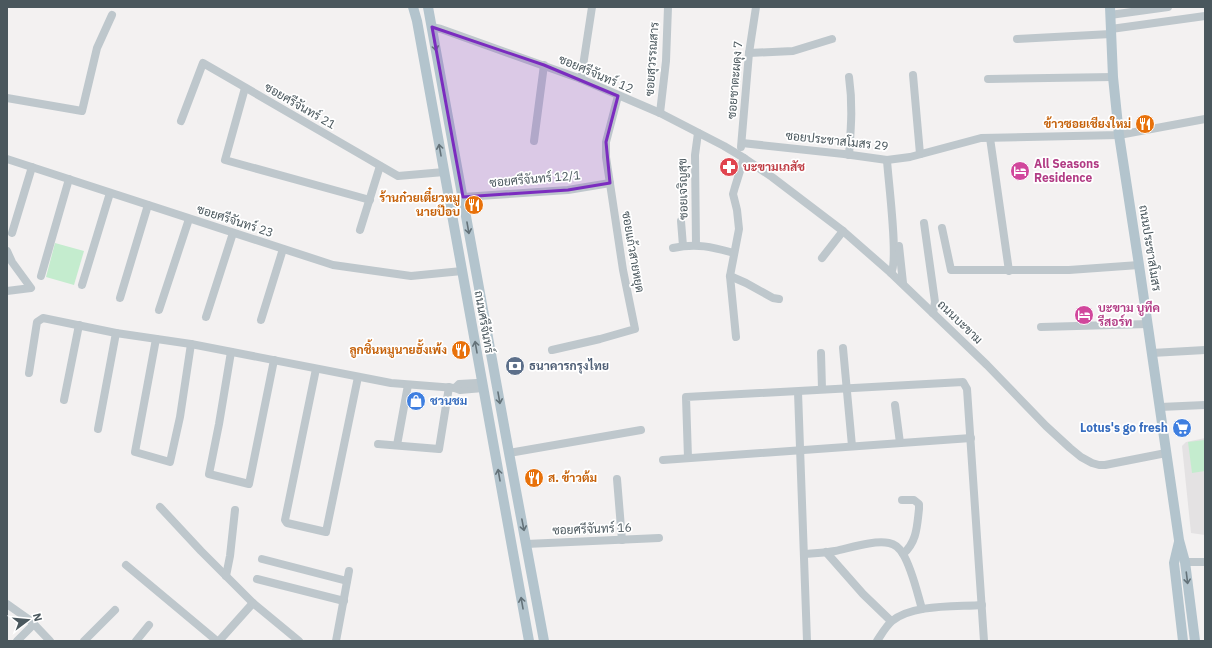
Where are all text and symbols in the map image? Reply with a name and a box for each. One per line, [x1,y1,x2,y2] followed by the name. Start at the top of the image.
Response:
[641,21,664,97] street label: ซอยสุวรรณสาร
[431,38,439,51] one-way arrow
[724,40,747,120] street label: ซอยชาตะผดุง 7
[557,51,636,96] street label: ซอยศรีจันทร์ 12
[262,79,338,132] street label: ซอยศรีจันทร์ 21
[1134,113,1156,135] restaurant icon: ข้าวซอยเชียงใหม่
[1044,116,1131,131] place label: ข้าวซอยเชียงใหม่
[785,128,889,153] street label: ซอยประชาสโมสร 29
[436,144,444,157] one-way arrow
[718,156,740,178] pharmacy icon: บะขามเภสัช
[1034,156,1099,185] place label: All Seasons Residence
[674,158,693,220] street label: ซอยเจริญสุข
[743,159,805,174] place label: บะขามเภสัช
[1009,160,1031,182] hotel icon: All Seasons Residence
[489,167,581,190] street label: ซอยศรีจันทร์ 12/1
[379,187,460,219] place label: ร้านก๋วยเตี๋ยวหมู นายป๊อบ
[463,194,485,216] restaurant icon: ร้านก๋วยเตี๋ยวหมู นายป๊อบ
[195,201,275,240] street label: ซอยศรีจันทร์ 23
[1136,204,1165,292] street label: ถนนประชาสโมสร
[617,210,648,294] street label: ซอยแก้วสายหยุด
[465,221,473,234] one-way arrow
[472,289,497,355] street label: ถนนศรีจันทร์
[935,297,986,347] street label: ถนนบะขาม
[1097,300,1160,329] place label: บะขาม บูทีค รีสอร์ท
[1073,304,1095,326] hotel icon: บะขาม บูทีค รีสอร์ท
[349,339,447,358] place label: ลูกชิ้นหมูนายฮั้งเพ้ง
[450,339,472,361] restaurant icon: ลูกชิ้นหมูนายฮั้งเพ้ง
[471,341,479,354] one-way arrow
[504,355,526,377] bank icon: ธนาคารกรุงไทย
[529,358,609,374] place label: ธนาคารกรุงไทย
[405,390,427,412] shop icon: ชวนชม
[495,391,503,404] one-way arrow
[430,393,467,408] place label: ชวนชม
[1171,417,1193,439] supermarket icon: Lotus's go fresh
[1080,420,1168,435] place label: Lotus's go fresh
[523,467,545,489] restaurant icon: ส. ข้าวต้ม
[495,469,503,482] one-way arrow
[548,470,597,485] place label: ส. ข้าวต้ม
[519,519,527,532] one-way arrow
[552,520,632,537] street label: ซอยศรีจันทร์ 16
[1183,571,1191,584] one-way arrow
[518,597,526,610] one-way arrow
[8,600,48,640] north arrow
[30,611,45,623] text: N

